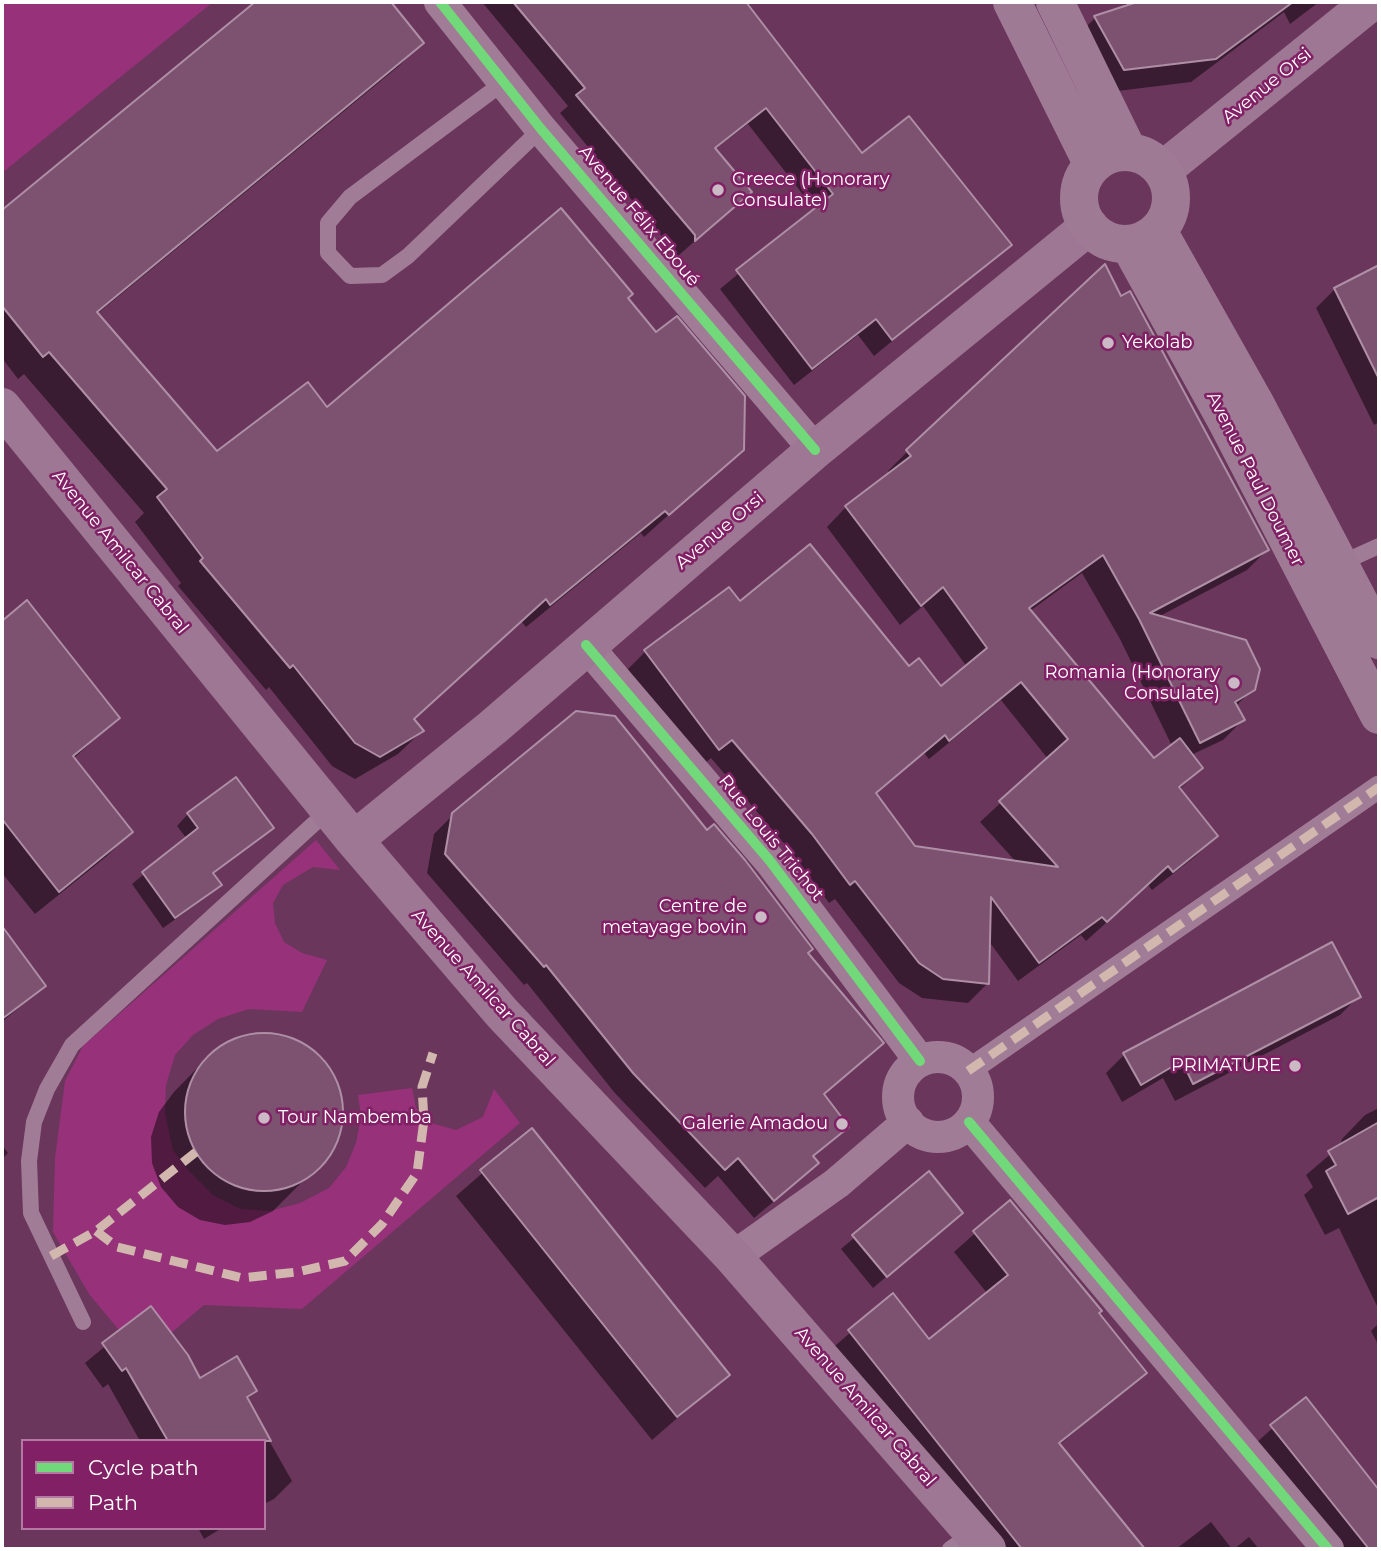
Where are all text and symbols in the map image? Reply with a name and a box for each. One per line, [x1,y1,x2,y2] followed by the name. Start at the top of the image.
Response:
[1218,43,1316,129] street label: Avenue Orsi
[574,141,704,291] street label: Avenue Félix Eboué
[732,169,889,212] place label: Greece (Honorary Consulate)
[710,182,726,198] marker: Greece (Honorary Consulate)
[1122,332,1193,354] place label: Yekolab
[1100,335,1116,351] marker: Yekolab
[1202,388,1308,570] street label: Avenue Paul Doumer
[47,466,193,638] street label: Avenue Amilcar Cabral
[671,488,769,574] street label: Avenue Orsi
[1044,662,1220,704] place label: Romania (Honorary Consulate)
[1226,675,1242,691] marker: Romania (Honorary Consulate)
[714,771,828,905] street label: Rue Louis Trichot
[602,896,747,939] place label: Centre de metayage bovin
[407,905,559,1071] street label: Avenue Amilcar Cabral
[753,909,769,925] marker: Centre de metayage bovin
[1171,1055,1281,1077] place label: PRIMATURE
[1287,1058,1303,1074] marker: PRIMATURE
[278,1107,432,1129] place label: Tour Nambemba
[256,1110,272,1126] marker: Tour Nambemba
[682,1113,828,1135] place label: Galerie Amadou
[834,1116,850,1132] marker: Galerie Amadou
[790,1323,940,1491] street label: Avenue Amilcar Cabral
[21,1439,266,1530] legend
[88,1455,199,1480] text: Cycle path
[88,1490,138,1515] text: Path

